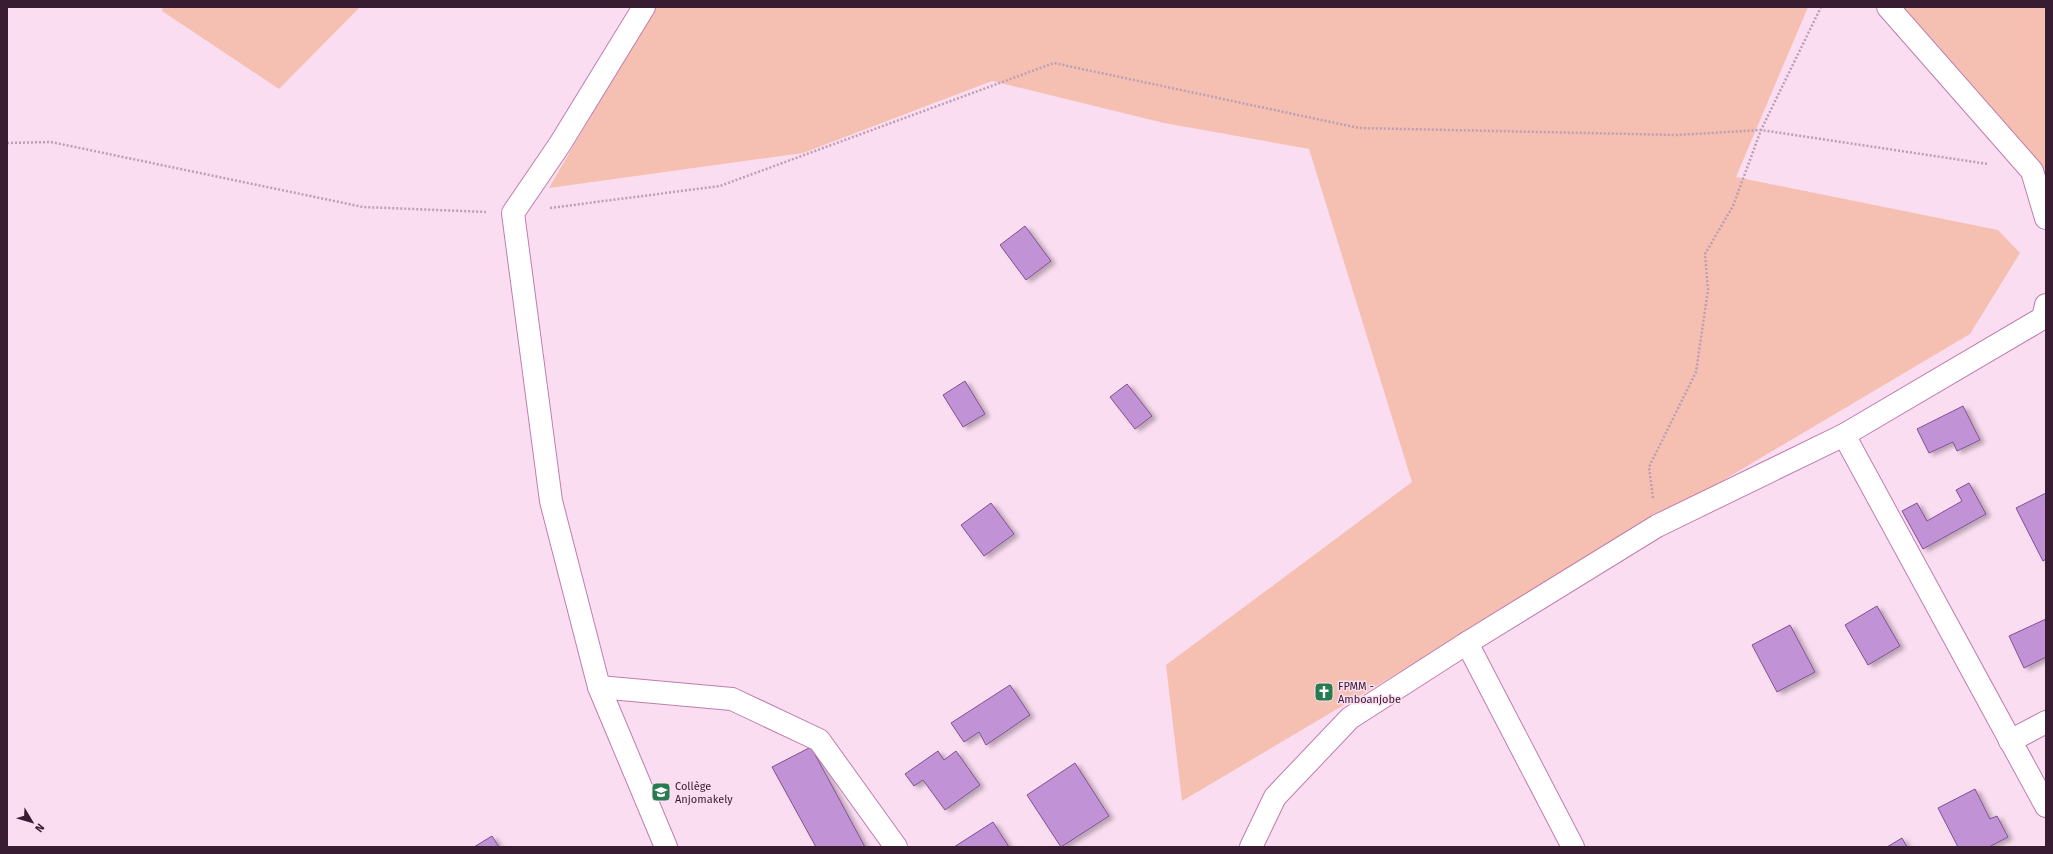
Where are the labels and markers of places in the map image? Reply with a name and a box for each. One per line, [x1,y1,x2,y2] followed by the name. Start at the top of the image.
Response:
[1338,680,1401,706] place label: FPMM - Amboanjobe
[1313,681,1335,703] church icon: FPMM - Amboanjobe
[675,780,733,806] place label: Collège Anjomakely
[650,781,672,803] school or university icon: Collège Anjomakely

